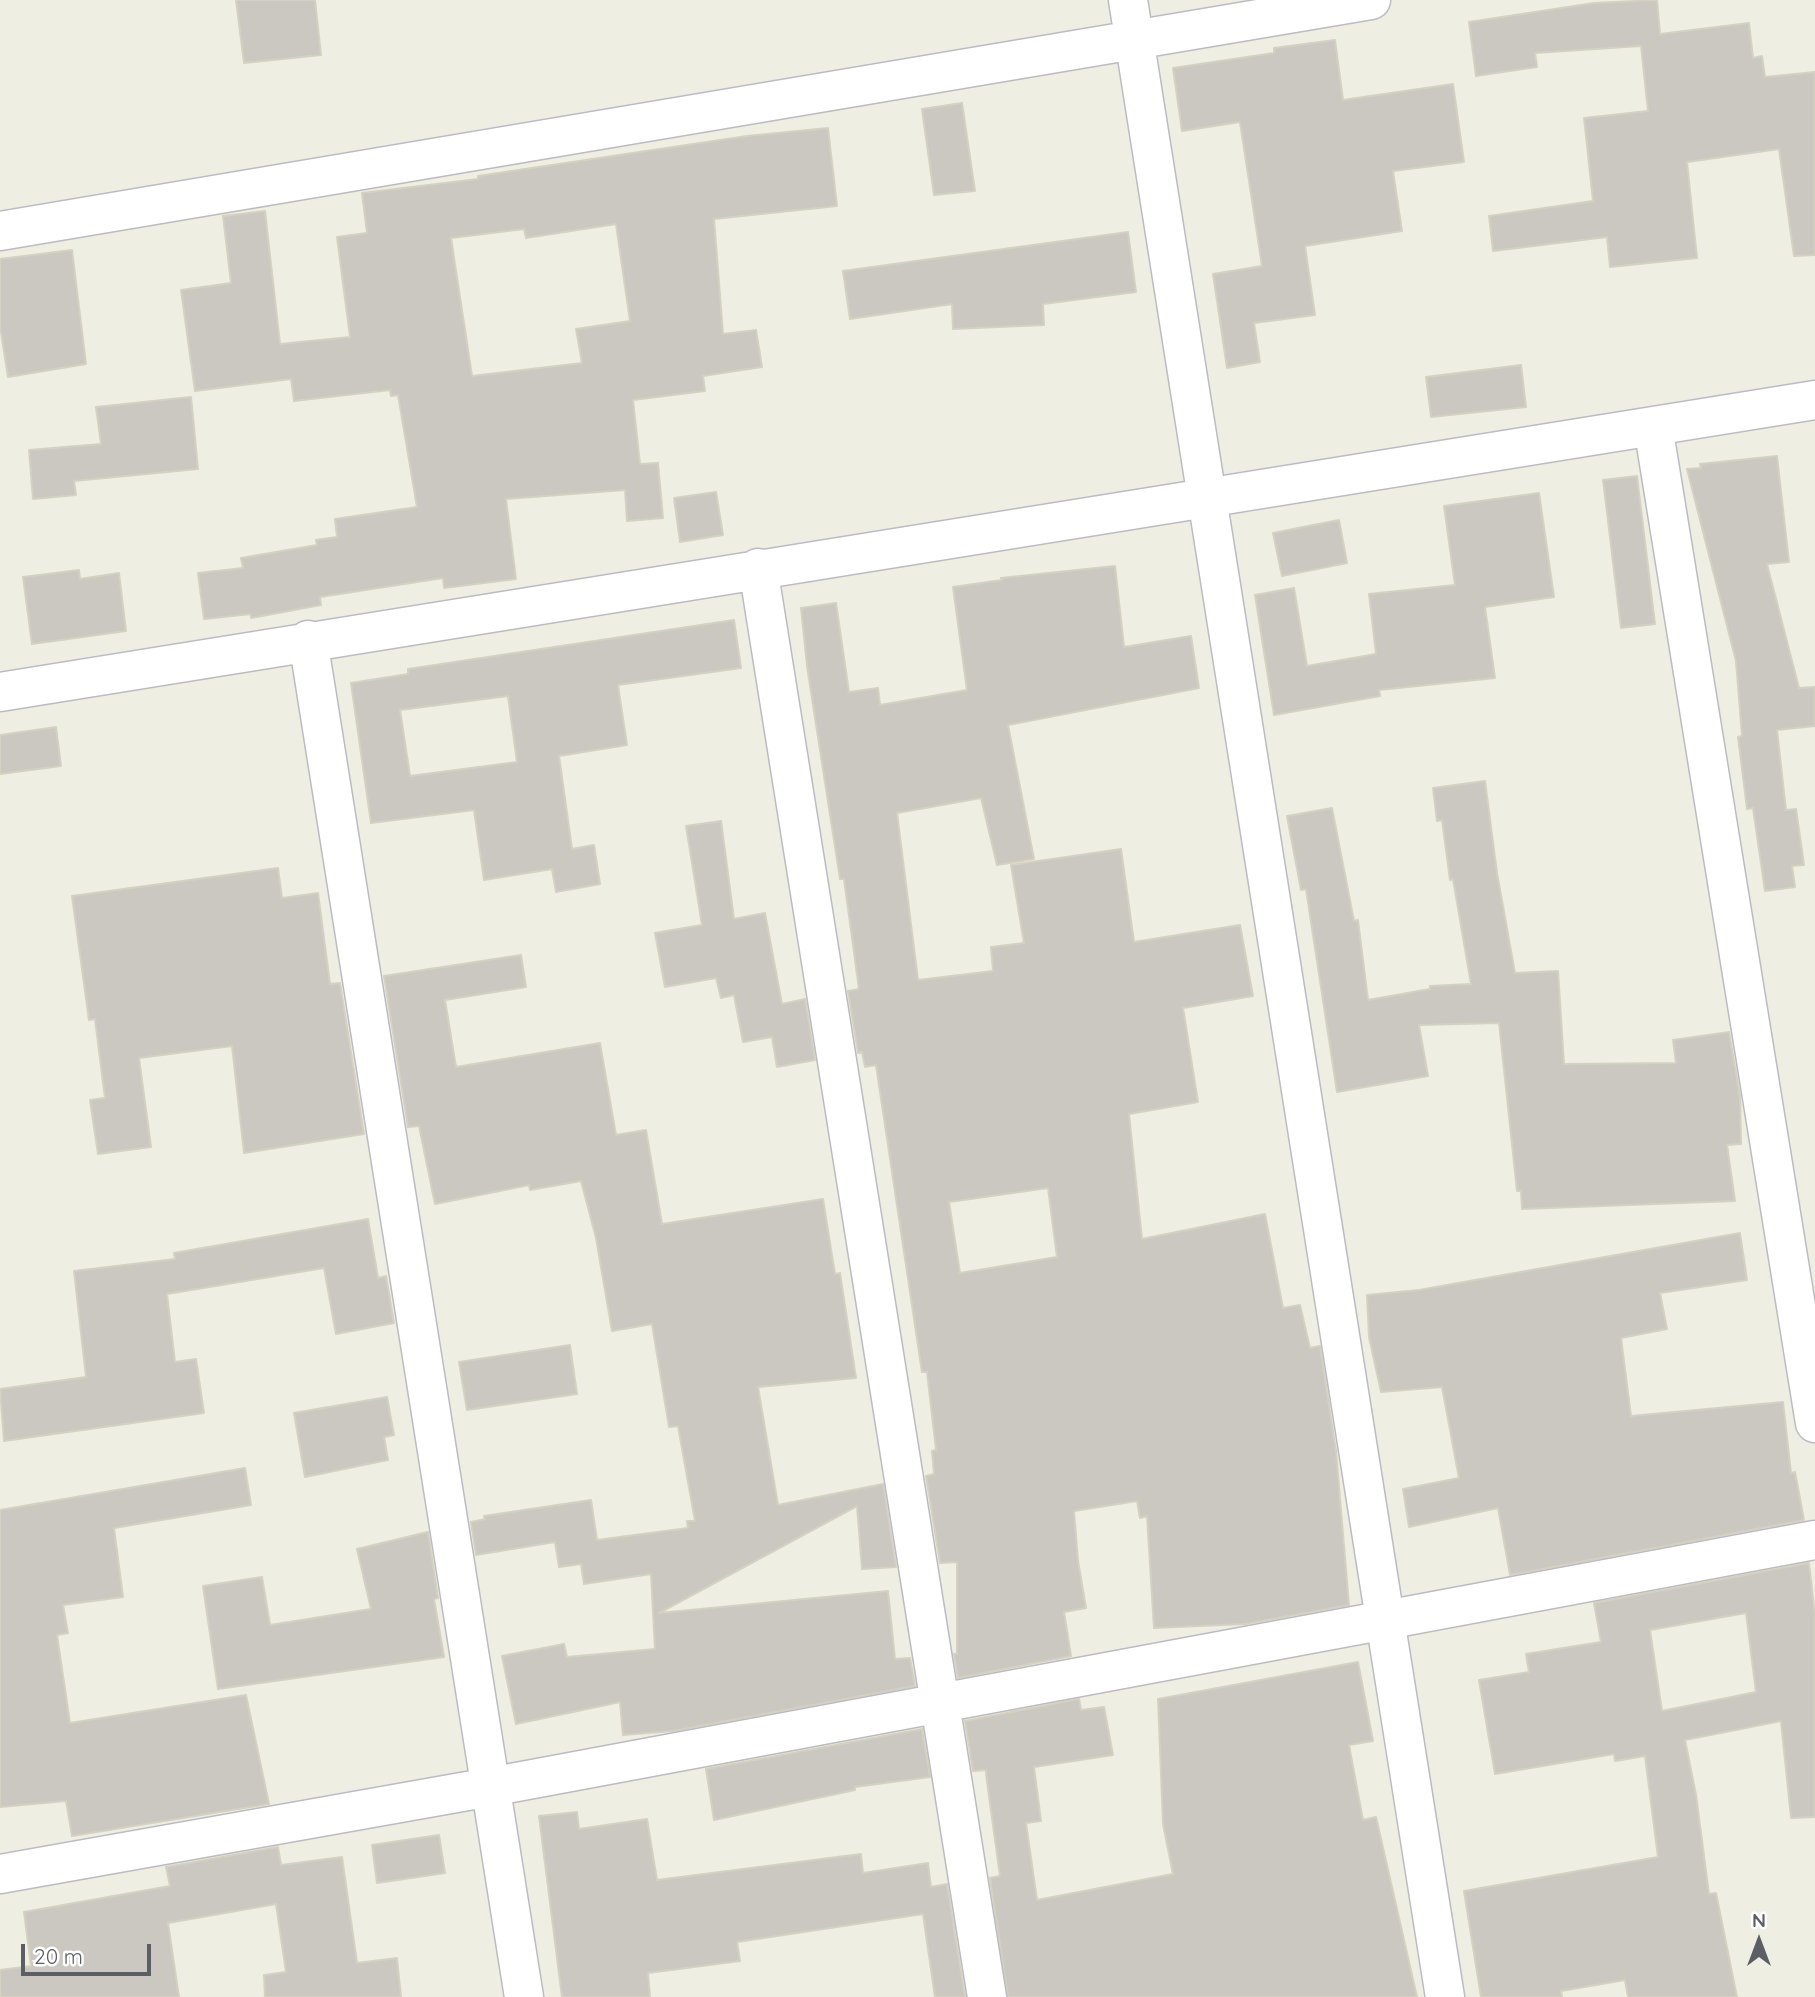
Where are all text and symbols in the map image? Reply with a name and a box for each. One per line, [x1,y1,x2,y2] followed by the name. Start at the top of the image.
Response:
[1724,1906,1794,1976] north arrow
[1752,1908,1766,1932] text: N
[24,1930,154,1974] scale bar
[34,1943,83,1969] text: 20 m

